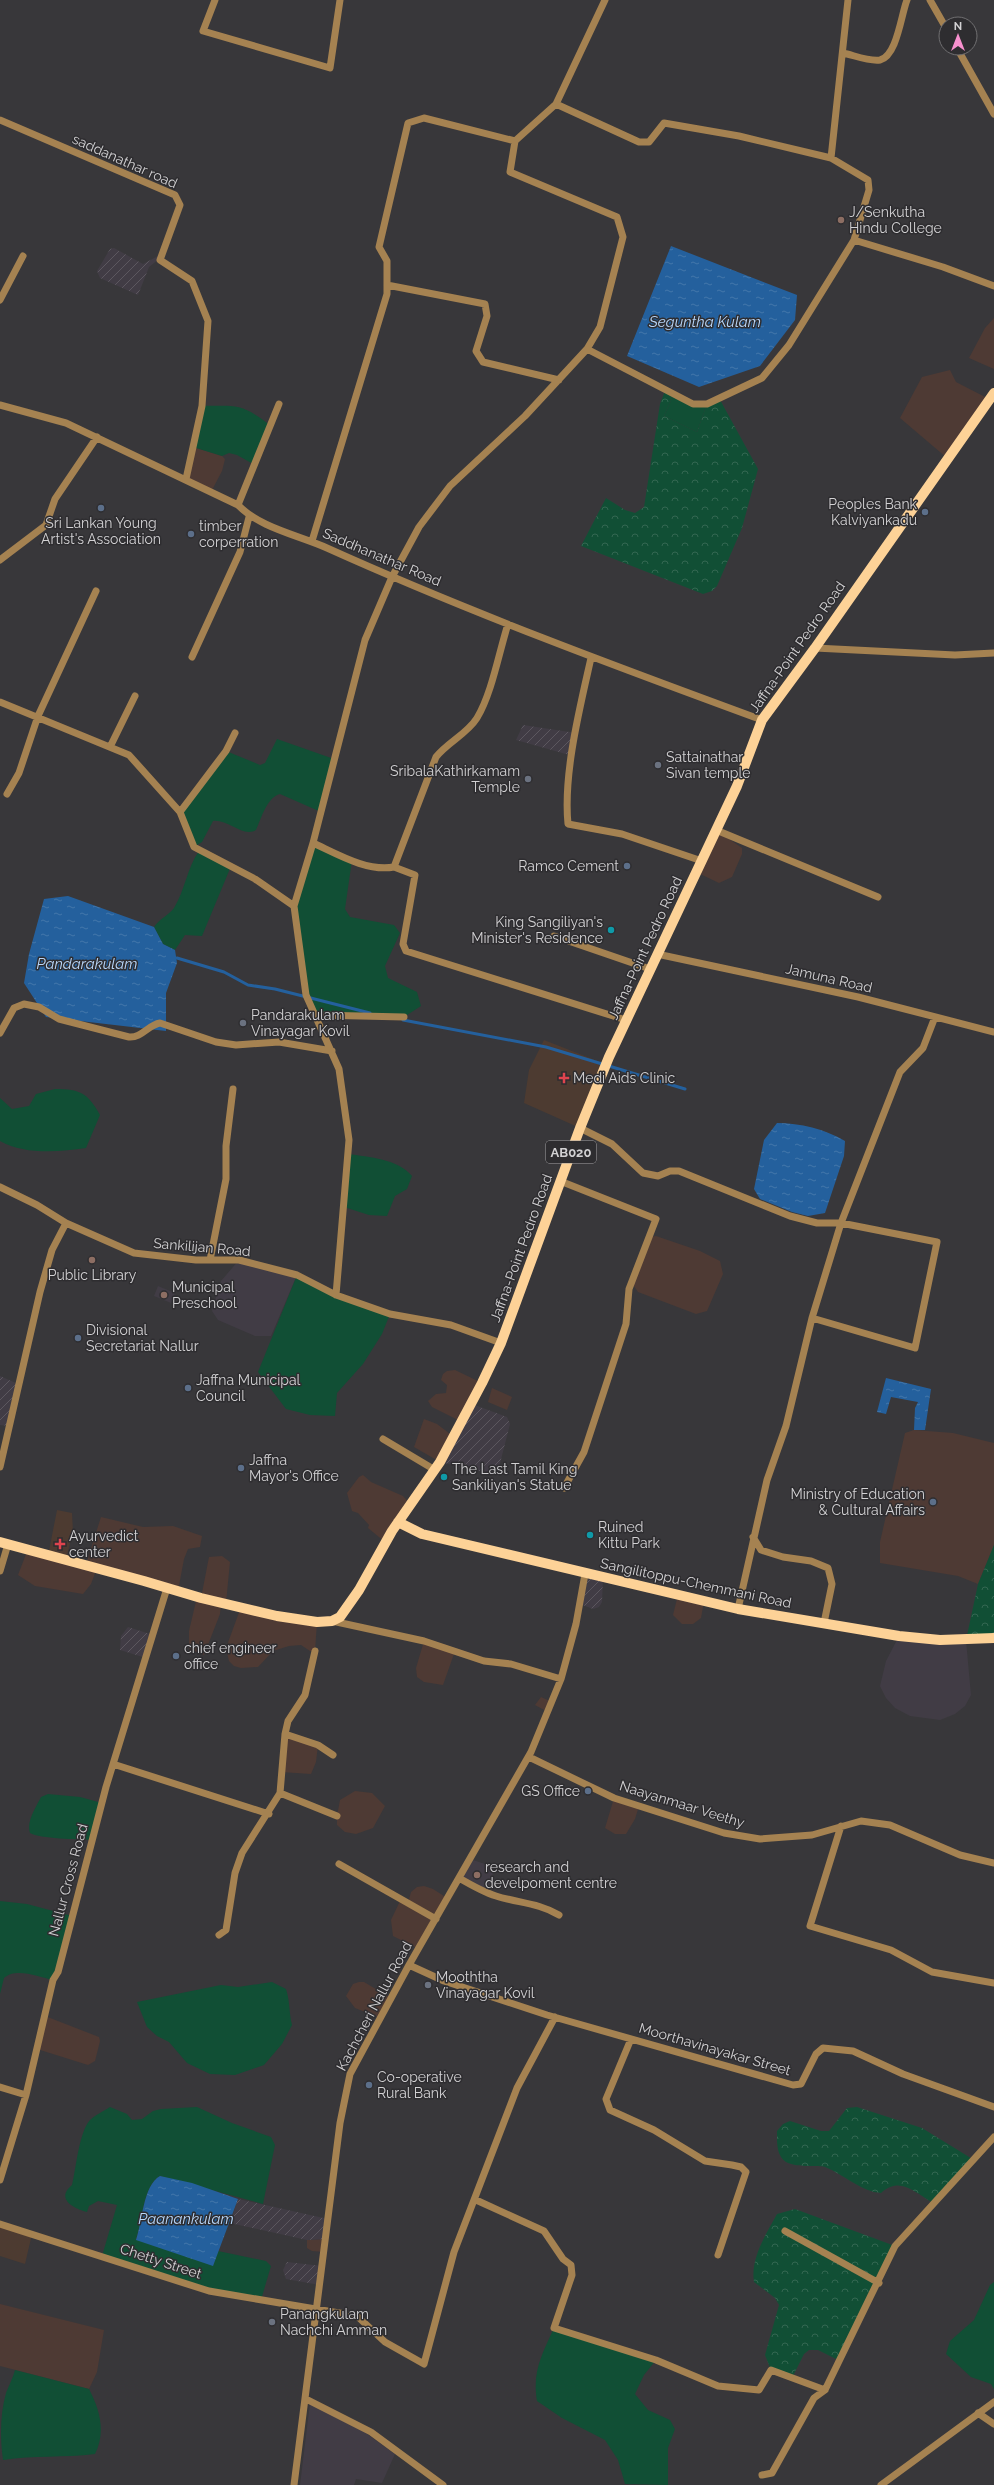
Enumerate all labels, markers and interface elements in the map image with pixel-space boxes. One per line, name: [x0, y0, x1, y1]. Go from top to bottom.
north arrow: [938, 16, 978, 56]
text: N: [954, 20, 962, 33]
street label: saddanathar road: [70, 131, 180, 191]
place label: J/Senkutha Hindu College: [849, 204, 942, 236]
marker: J/Senkutha Hindu College: [836, 215, 846, 225]
water label: Seguntha Kulam: [648, 313, 761, 331]
place label: Peoples Bank Kalviyankadu: [828, 496, 918, 528]
marker: Sri Lankan Young Artist's Association: [96, 503, 106, 513]
marker: Peoples Bank Kalviyankadu: [920, 507, 930, 517]
place label: Sri Lankan Young Artist's Association: [41, 515, 161, 547]
place label: timber corperration: [199, 518, 278, 550]
street label: Saddhanathar Road: [320, 525, 444, 589]
marker: timber corperration: [186, 529, 196, 539]
street label: Jaffna-Point Pedro Road: [746, 579, 848, 715]
place label: Sattainathar Sivan temple: [666, 749, 751, 781]
marker: Sattainathar Sivan temple: [653, 760, 663, 770]
place label: SribalaKathirkamam Temple: [390, 763, 520, 795]
marker: SribalaKathirkamam Temple: [523, 774, 533, 784]
place label: Ramco Cement: [518, 858, 619, 874]
marker: Ramco Cement: [622, 861, 632, 871]
street label: Jaffna-Point Pedro Road: [605, 874, 685, 1022]
place label: King Sangiliyan's Minister's Residence: [471, 914, 603, 946]
marker: King Sangiliyan's Minister's Residence: [606, 925, 616, 935]
water label: Pandarakulam: [37, 955, 137, 973]
street label: Jamuna Road: [784, 960, 874, 996]
place label: Pandarakulam Vinayagar Kovil: [251, 1007, 350, 1039]
marker: Pandarakulam Vinayagar Kovil: [238, 1018, 248, 1028]
place label: Medi Aids Clinic: [573, 1070, 676, 1086]
marker: Medi Aids Clinic: [558, 1072, 570, 1084]
road number: AB020: [546, 1141, 596, 1163]
street label: Jaffna-Point Pedro Road: [487, 1172, 555, 1324]
street label: Sankilijan Road: [153, 1235, 251, 1259]
marker: Public Library: [87, 1255, 97, 1265]
place label: Public Library: [48, 1267, 137, 1283]
place label: Municipal Preschool: [172, 1279, 237, 1311]
marker: Municipal Preschool: [159, 1290, 169, 1300]
place label: Divisional Secretariat Nallur: [86, 1322, 199, 1354]
marker: Divisional Secretariat Nallur: [73, 1333, 83, 1343]
place label: Jaffna Municipal Council: [196, 1372, 301, 1404]
marker: Jaffna Municipal Council: [183, 1383, 193, 1393]
place label: Jaffna Mayor's Office: [249, 1452, 339, 1484]
place label: The Last Tamil King Sankiliyan's Statue: [452, 1461, 577, 1493]
marker: Jaffna Mayor's Office: [236, 1463, 246, 1473]
marker: The Last Tamil King Sankiliyan's Statue: [439, 1472, 449, 1482]
place label: Ministry of Education & Cultural Affairs: [790, 1486, 925, 1518]
marker: Ministry of Education & Cultural Affairs: [928, 1497, 938, 1507]
place label: Ruined Kittu Park: [598, 1519, 660, 1551]
place label: Ayurvedict center: [69, 1528, 139, 1560]
marker: Ruined Kittu Park: [585, 1530, 595, 1540]
marker: Ayurvedict center: [54, 1538, 66, 1550]
street label: Sangilitoppu-Chemmani Road: [599, 1555, 793, 1611]
place label: chief engineer office: [184, 1640, 277, 1672]
marker: chief engineer office: [171, 1651, 181, 1661]
street label: Naayanmaar Veethy: [618, 1777, 747, 1831]
place label: GS Office: [521, 1783, 580, 1799]
marker: GS Office: [583, 1786, 593, 1796]
street label: Nallur Cross Road: [45, 1822, 91, 1938]
place label: research and develpoment centre: [485, 1859, 617, 1891]
marker: research and develpoment centre: [472, 1870, 482, 1880]
street label: Kachcheri Nallur Road: [333, 1939, 415, 2073]
place label: Mooththa Vinayagar Kovil: [436, 1969, 535, 2001]
marker: Mooththa Vinayagar Kovil: [423, 1980, 433, 1990]
street label: Moorthavinayakar Street: [637, 2020, 793, 2078]
place label: Co-operative Rural Bank: [377, 2069, 462, 2101]
marker: Co-operative Rural Bank: [364, 2080, 374, 2090]
water label: Paanankulam: [138, 2210, 234, 2228]
street label: Chetty Street: [118, 2240, 204, 2282]
place label: Panangkulam Nachchi Amman: [280, 2306, 387, 2338]
marker: Panangkulam Nachchi Amman: [267, 2317, 277, 2327]

